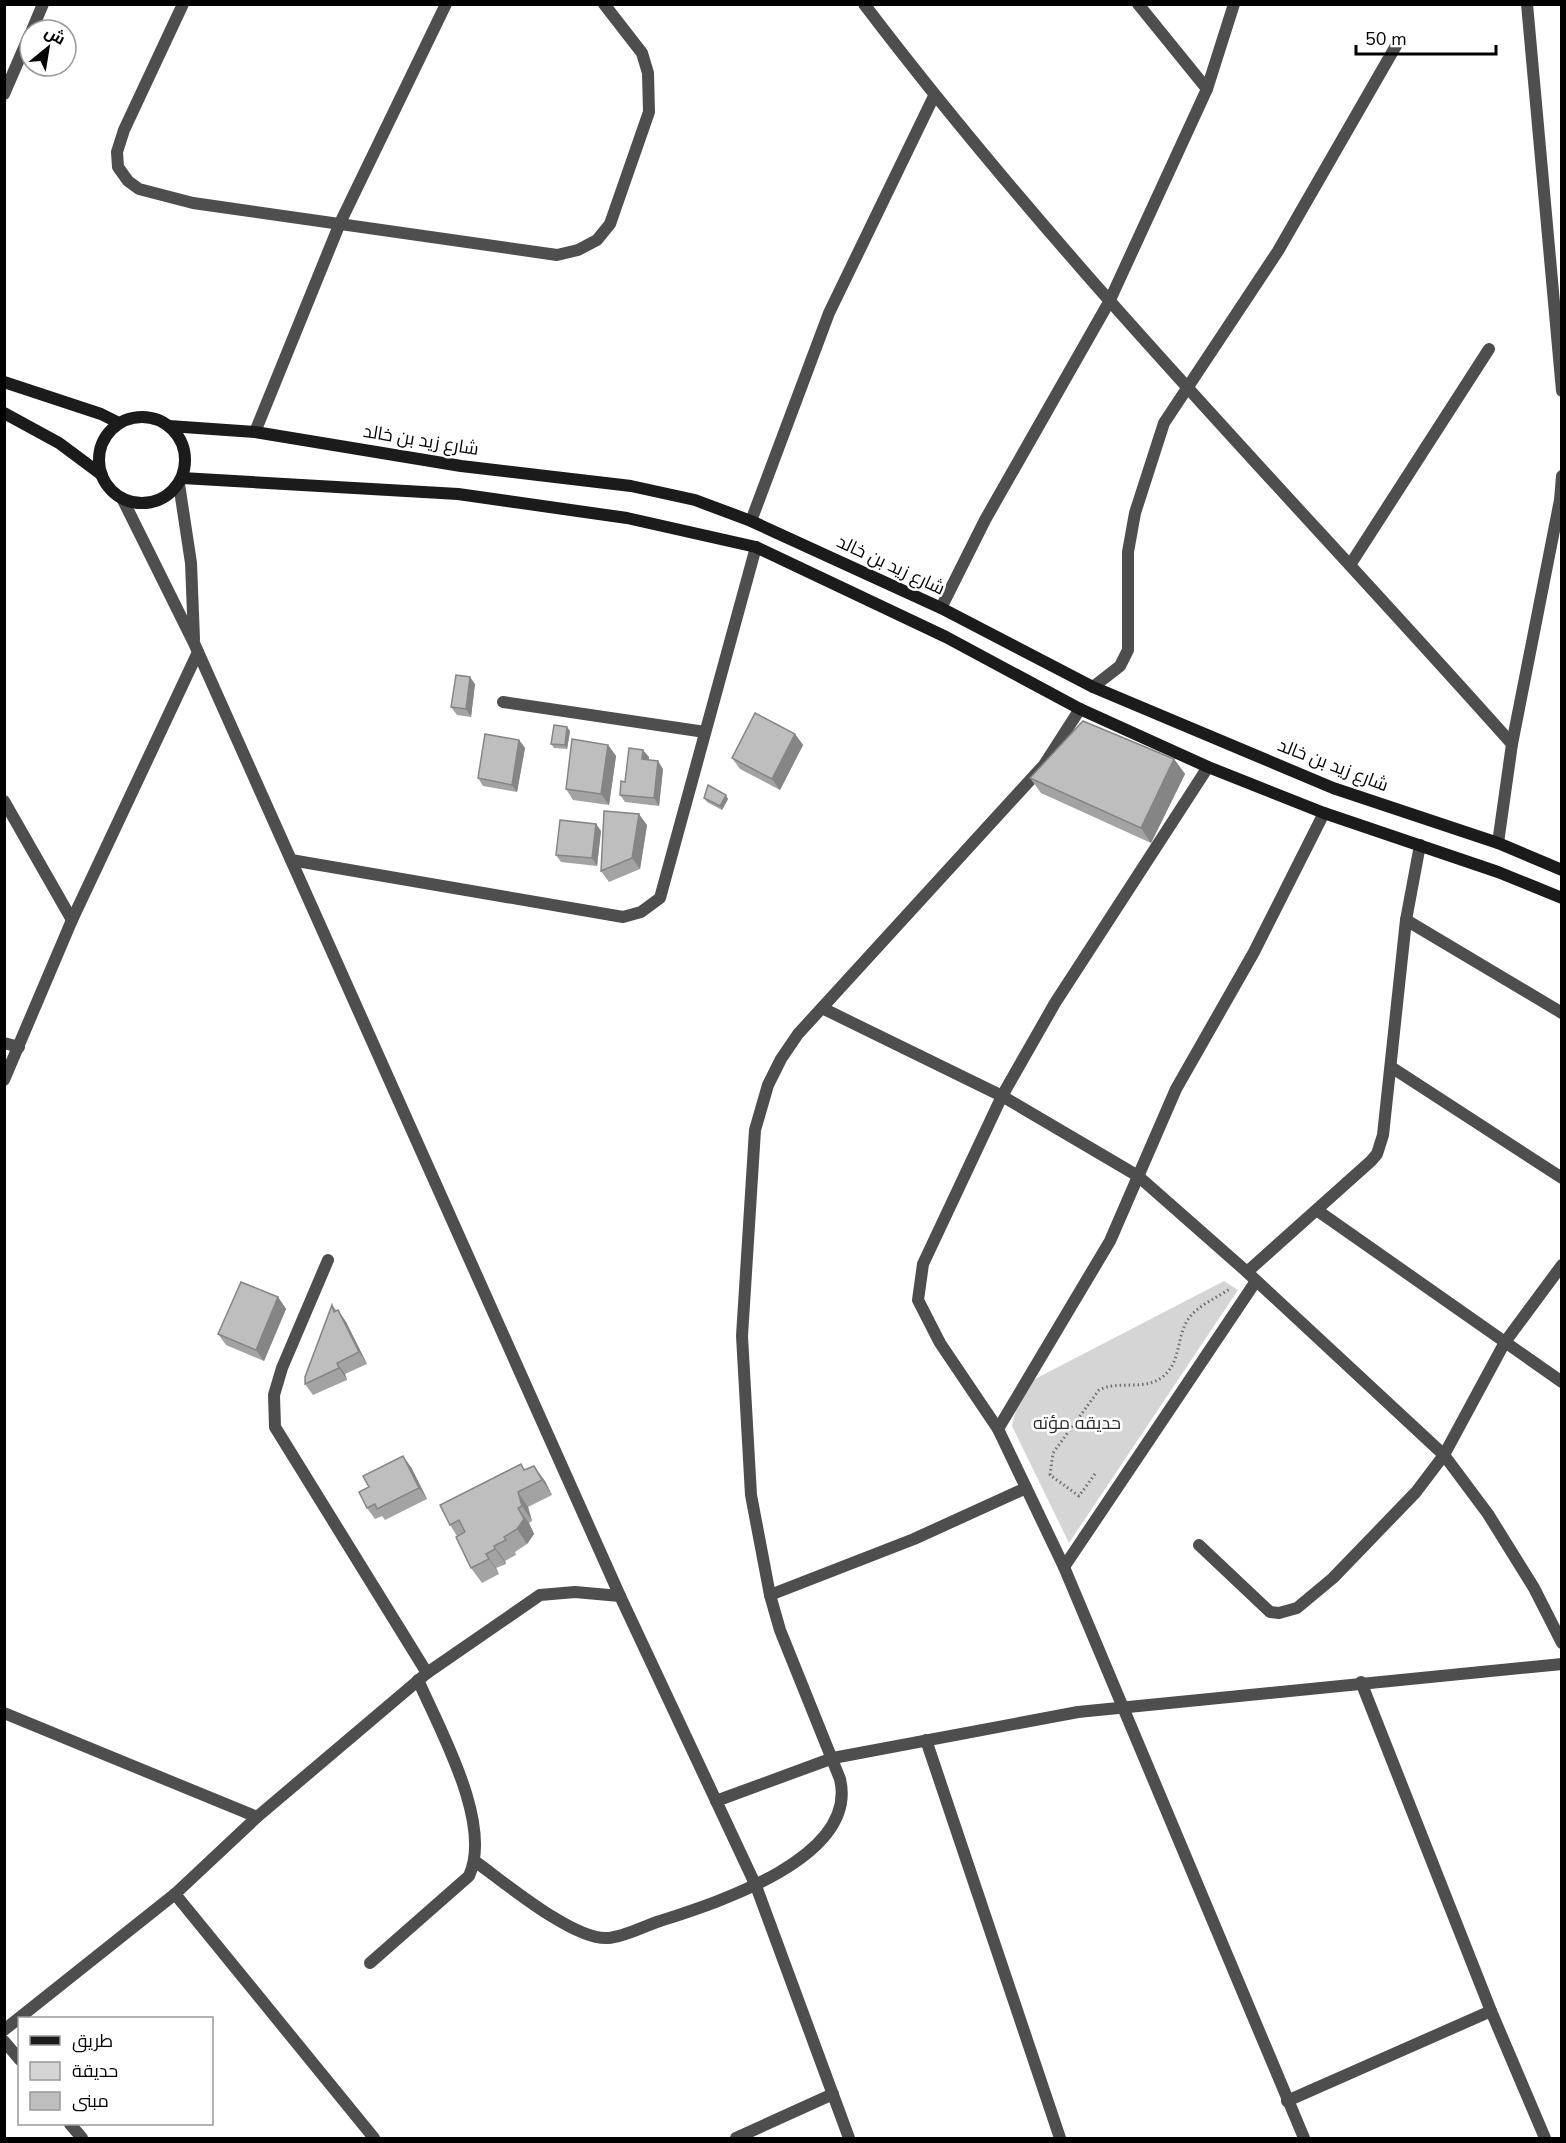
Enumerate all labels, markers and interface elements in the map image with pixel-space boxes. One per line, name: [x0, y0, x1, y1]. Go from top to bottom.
north arrow: [18, 18, 78, 78]
scale bar: [1356, 18, 1496, 56]
text: ش: [41, 21, 69, 51]
text: 50 m: [1365, 27, 1407, 51]
street label: شارع زيد بن خالد: [362, 419, 480, 461]
street label: شارع زيد بن خالد: [833, 529, 949, 601]
street label: شارع زيد بن خالد: [1274, 733, 1392, 797]
park label: حديقه مؤته: [1033, 1411, 1121, 1435]
legend: [18, 2017, 213, 2125]
text: طريق: [72, 2029, 113, 2053]
text: حديقة: [72, 2059, 118, 2083]
text: مبنى: [72, 2089, 109, 2113]

